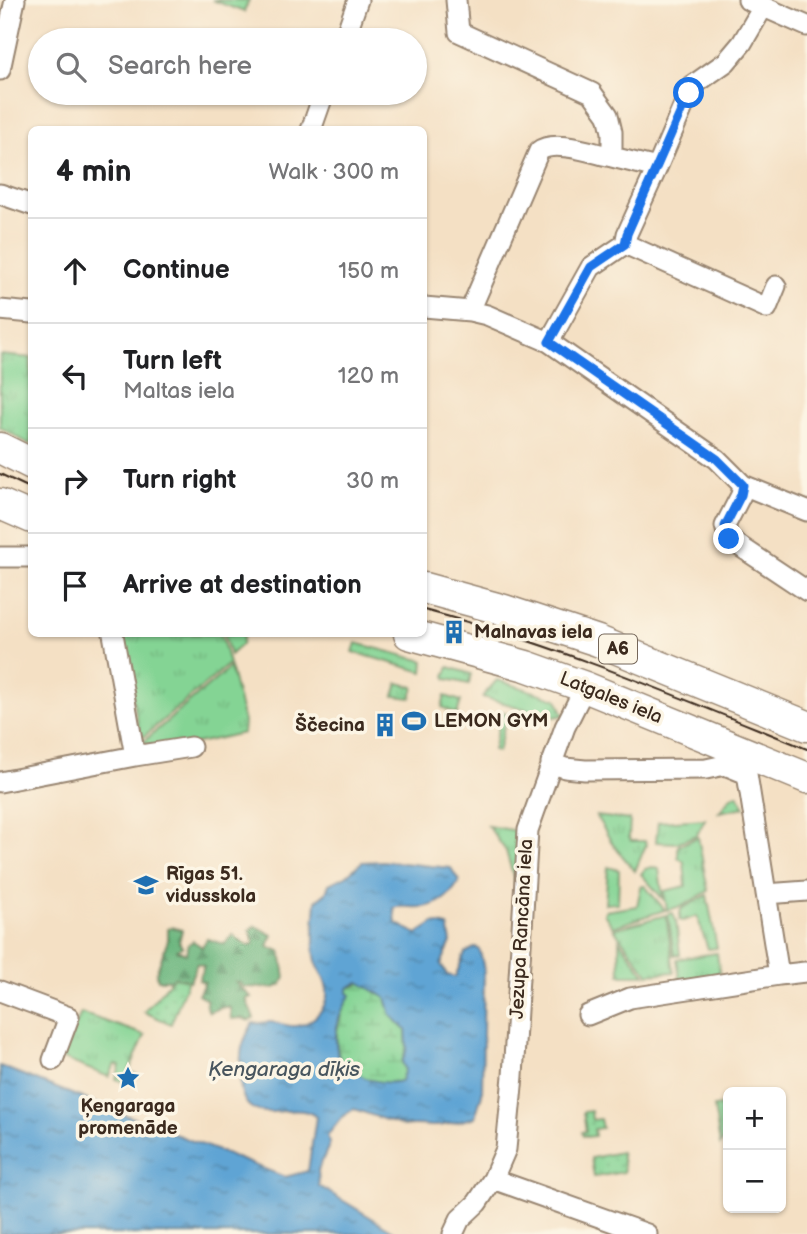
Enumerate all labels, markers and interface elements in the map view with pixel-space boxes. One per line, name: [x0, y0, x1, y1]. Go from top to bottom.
search box: [28, 28, 427, 105]
icon: search: [52, 48, 90, 86]
text: Search here: [108, 51, 252, 82]
route start: [673, 77, 704, 108]
text: 4 min: [56, 154, 131, 190]
text: Walk · 300 m: [268, 158, 399, 186]
icon: ahead: [56, 252, 94, 290]
text: Continue: [123, 255, 230, 286]
text: 150 m: [338, 257, 399, 285]
text: Turn left: [123, 346, 222, 377]
icon: left: [56, 357, 94, 395]
text: 120 m: [338, 362, 399, 390]
text: Maltas iela: [123, 377, 235, 405]
icon: right: [56, 462, 94, 500]
text: Turn right: [123, 465, 236, 496]
text: 30 m: [346, 467, 399, 495]
route end: [713, 523, 744, 554]
icon: arrive: [56, 567, 94, 605]
text: Arrive at destination: [123, 570, 362, 601]
building icon: Malnavas iela: [440, 618, 468, 646]
place label: Malnavas iela: [474, 621, 593, 644]
road number: A6: [599, 634, 637, 664]
street label: Latgales iela: [556, 667, 666, 729]
sports icon: LEMON GYM: [400, 707, 428, 735]
place label: LEMON GYM: [434, 710, 549, 733]
building icon: Ščecina: [371, 711, 399, 739]
place label: Ščecina: [295, 713, 365, 737]
street label: Jezupa Rancāna iela: [506, 838, 538, 1020]
place label: Rīgas 51. vidusskola: [165, 863, 256, 908]
school or university icon: Rīgas 51. vidusskola: [132, 871, 160, 899]
water label: Ķengaraga dīķis: [208, 1057, 361, 1082]
place icon: Ķengaraga promenāde: [114, 1064, 142, 1092]
map controls: [723, 1087, 786, 1213]
button: +: [723, 1087, 786, 1150]
place label: Ķengaraga promenāde: [78, 1095, 178, 1140]
button: −: [723, 1150, 786, 1213]

